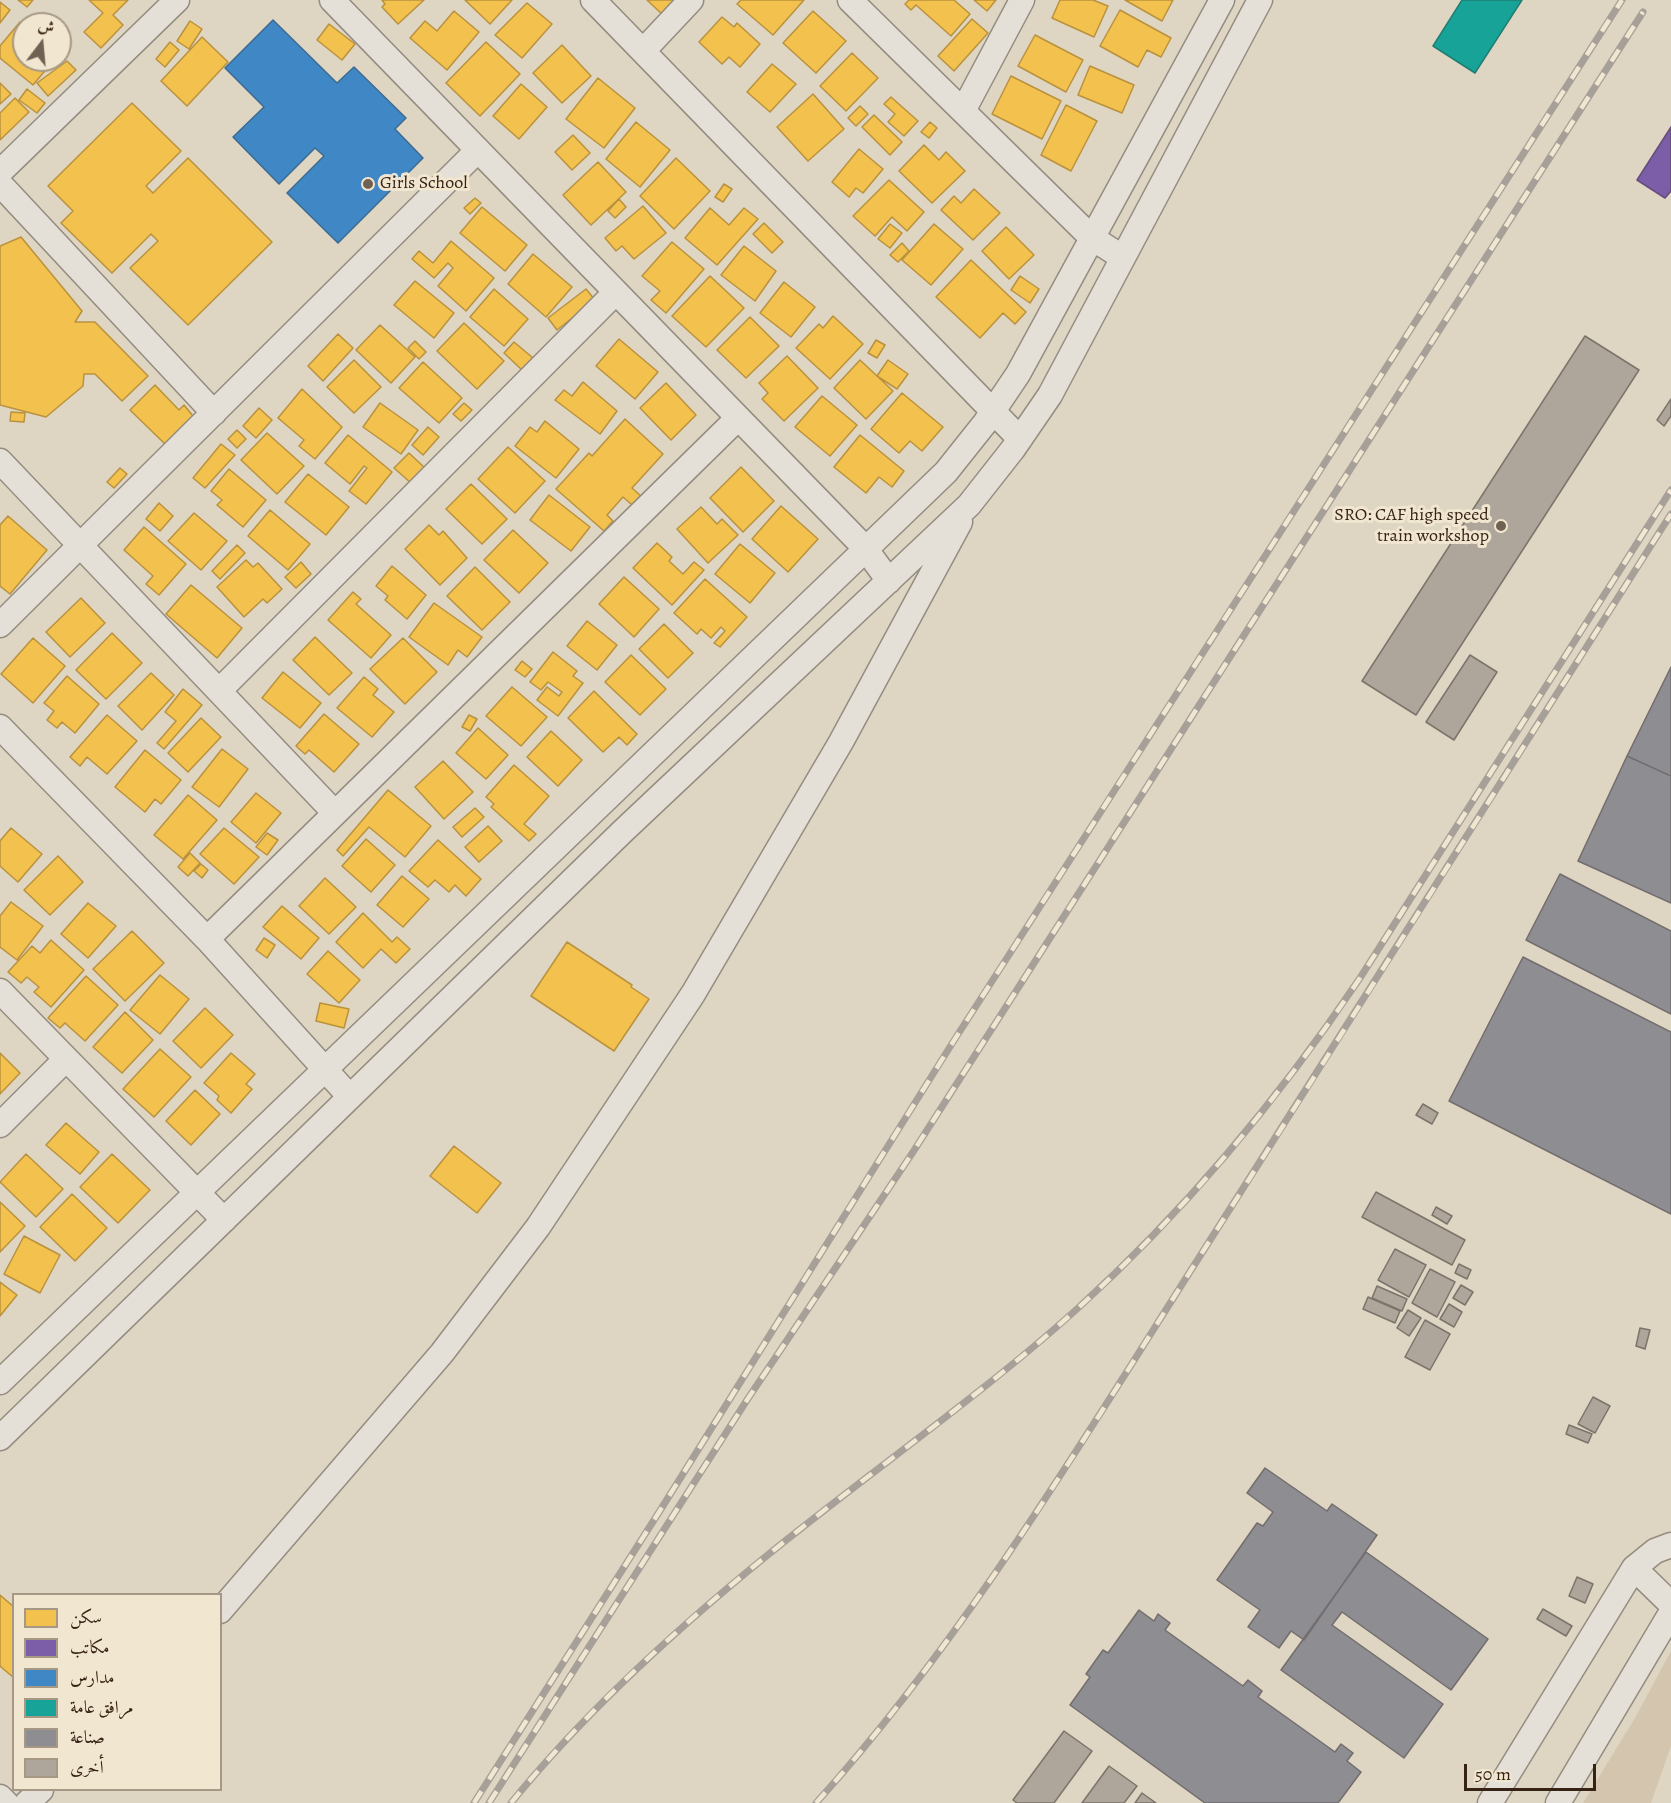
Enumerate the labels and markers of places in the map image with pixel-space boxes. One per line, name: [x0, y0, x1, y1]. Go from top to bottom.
place label: Girls School: [380, 173, 468, 195]
marker: Girls School: [361, 177, 375, 191]
place label: SRO: CAF high speed train workshop: [1334, 505, 1489, 548]
marker: SRO: CAF high speed train workshop: [1494, 519, 1508, 533]

